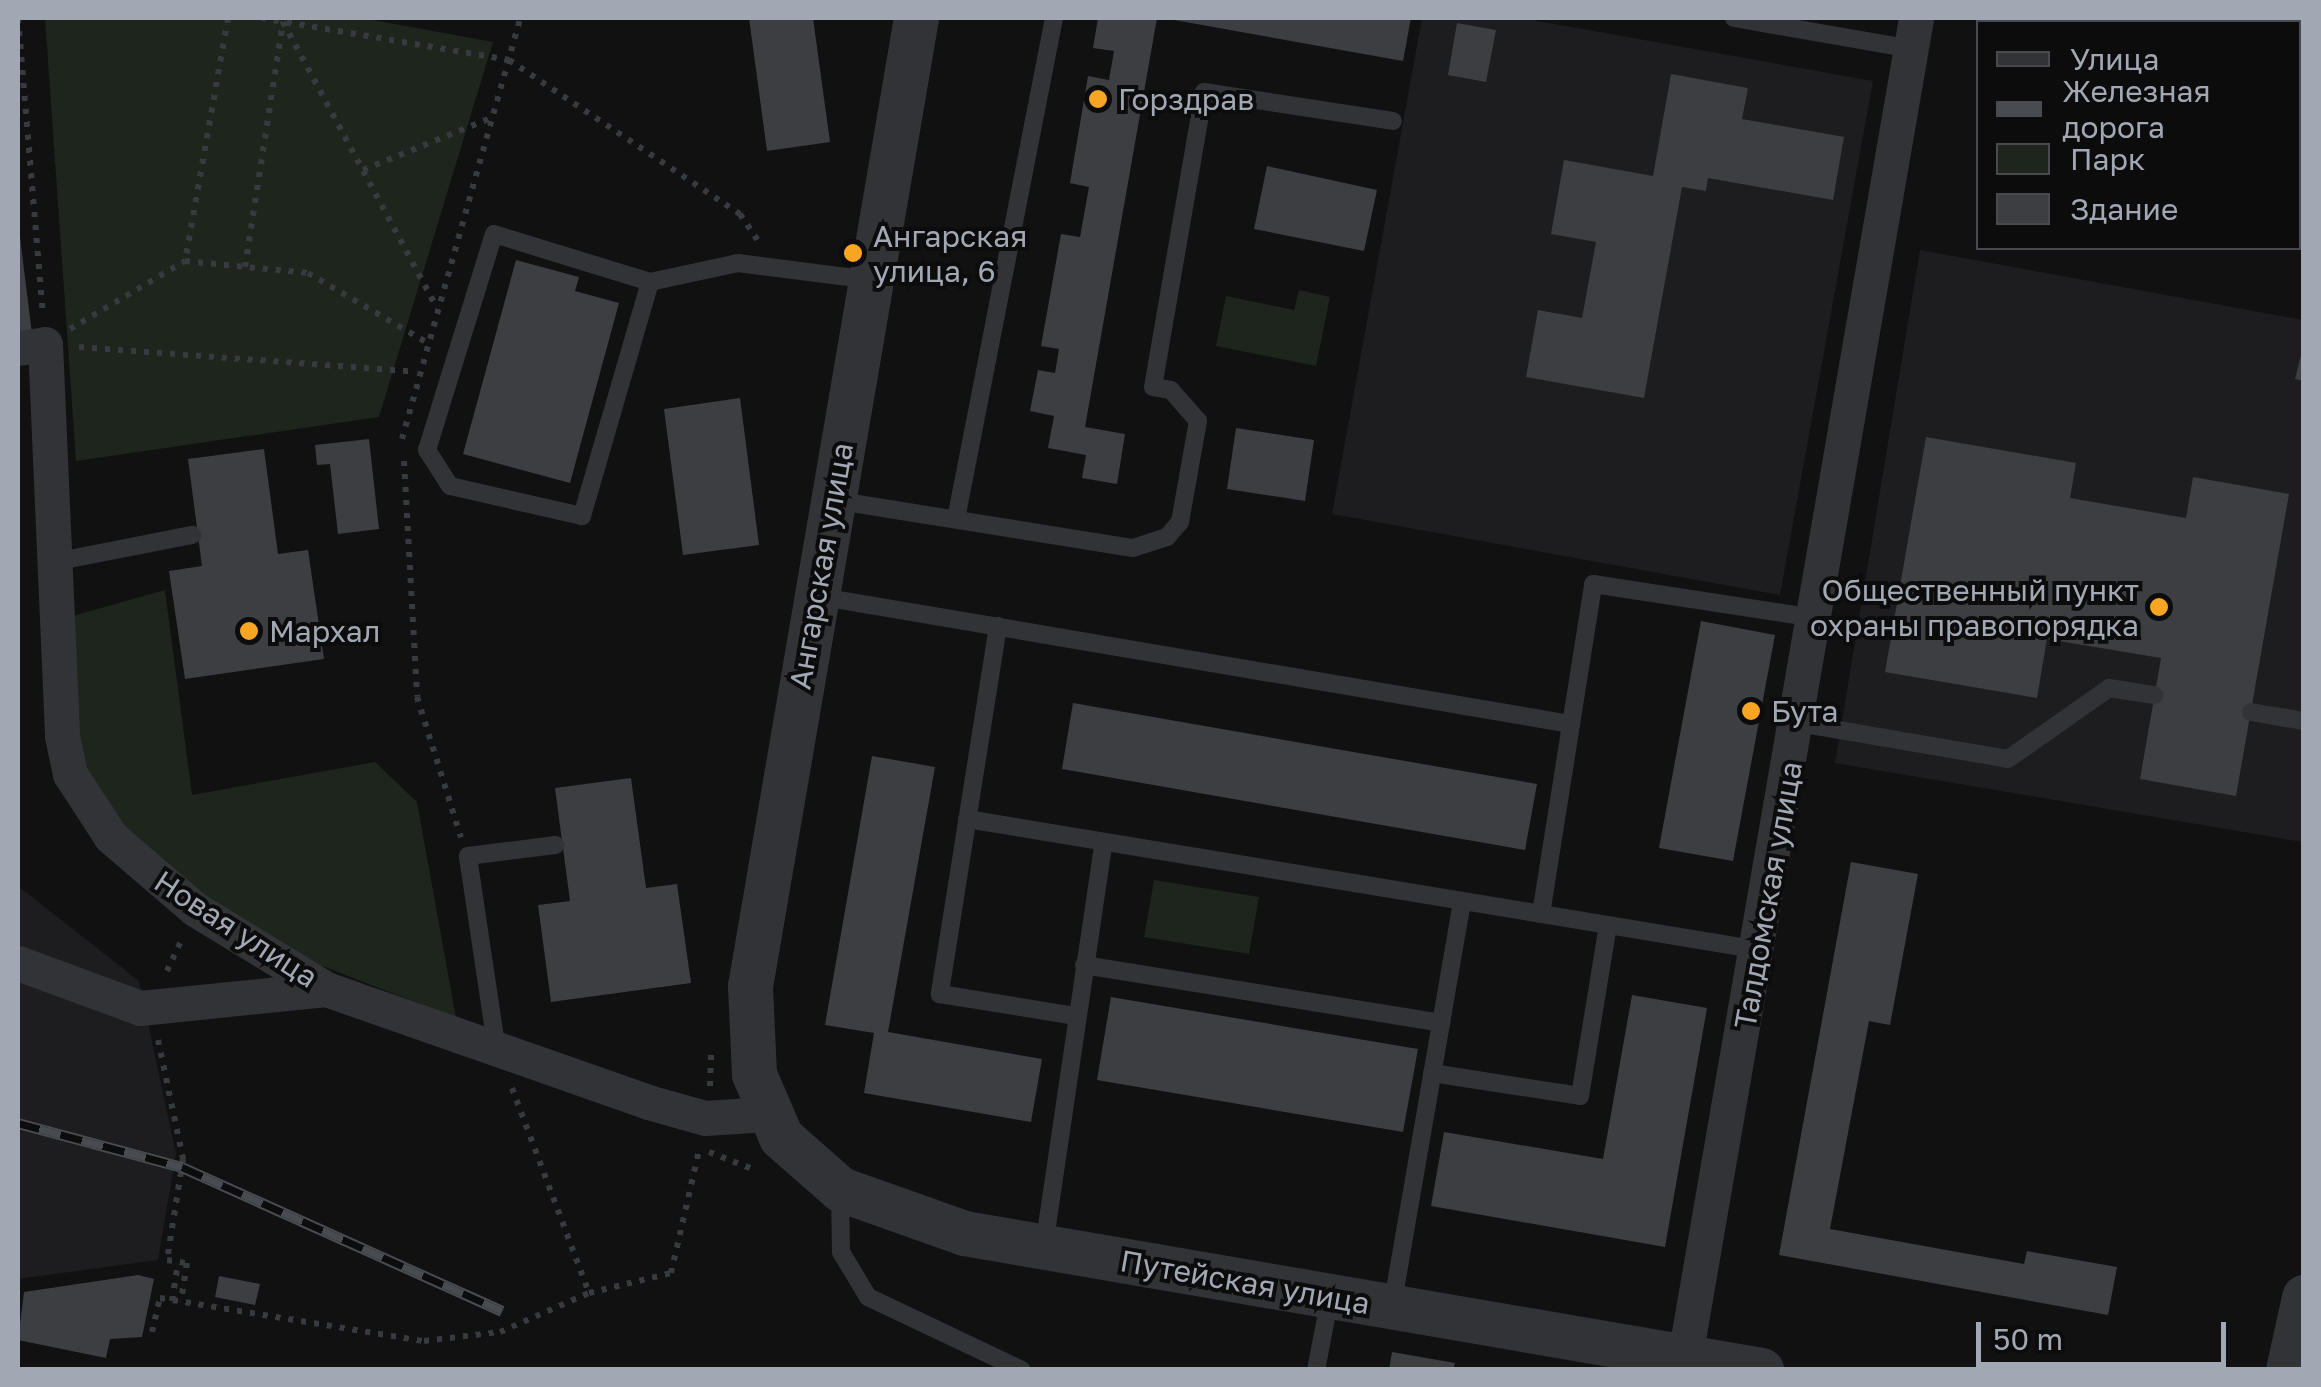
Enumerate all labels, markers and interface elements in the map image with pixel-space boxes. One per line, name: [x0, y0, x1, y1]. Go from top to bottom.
legend: [1976, 20, 2301, 250]
text: Улица: [2070, 41, 2159, 77]
text: Железная дорога: [2062, 73, 2211, 145]
place label: Горздрав: [1118, 81, 1254, 117]
marker: Горздрав: [1087, 88, 1109, 110]
text: Парк: [2070, 141, 2145, 177]
text: Здание: [2070, 191, 2178, 227]
place label: Ангарская улица, 6: [873, 218, 1027, 288]
marker: Ангарская улица, 6: [842, 242, 864, 264]
street label: Ангарская улица: [782, 440, 860, 692]
place label: Общественный пункт охраны правопорядка: [1810, 572, 2139, 642]
marker: Общественный пункт охраны правопорядка: [2148, 596, 2170, 618]
place label: Мархал: [269, 613, 380, 649]
marker: Мархал: [238, 620, 260, 642]
place label: Бута: [1771, 693, 1838, 729]
marker: Бута: [1740, 700, 1762, 722]
street label: Талдомская улица: [1727, 758, 1809, 1032]
street label: Новая улица: [148, 863, 324, 995]
street label: Путейская улица: [1117, 1242, 1373, 1322]
scale bar: [1981, 1302, 2231, 1364]
text: 50 m: [1993, 1321, 2063, 1357]

